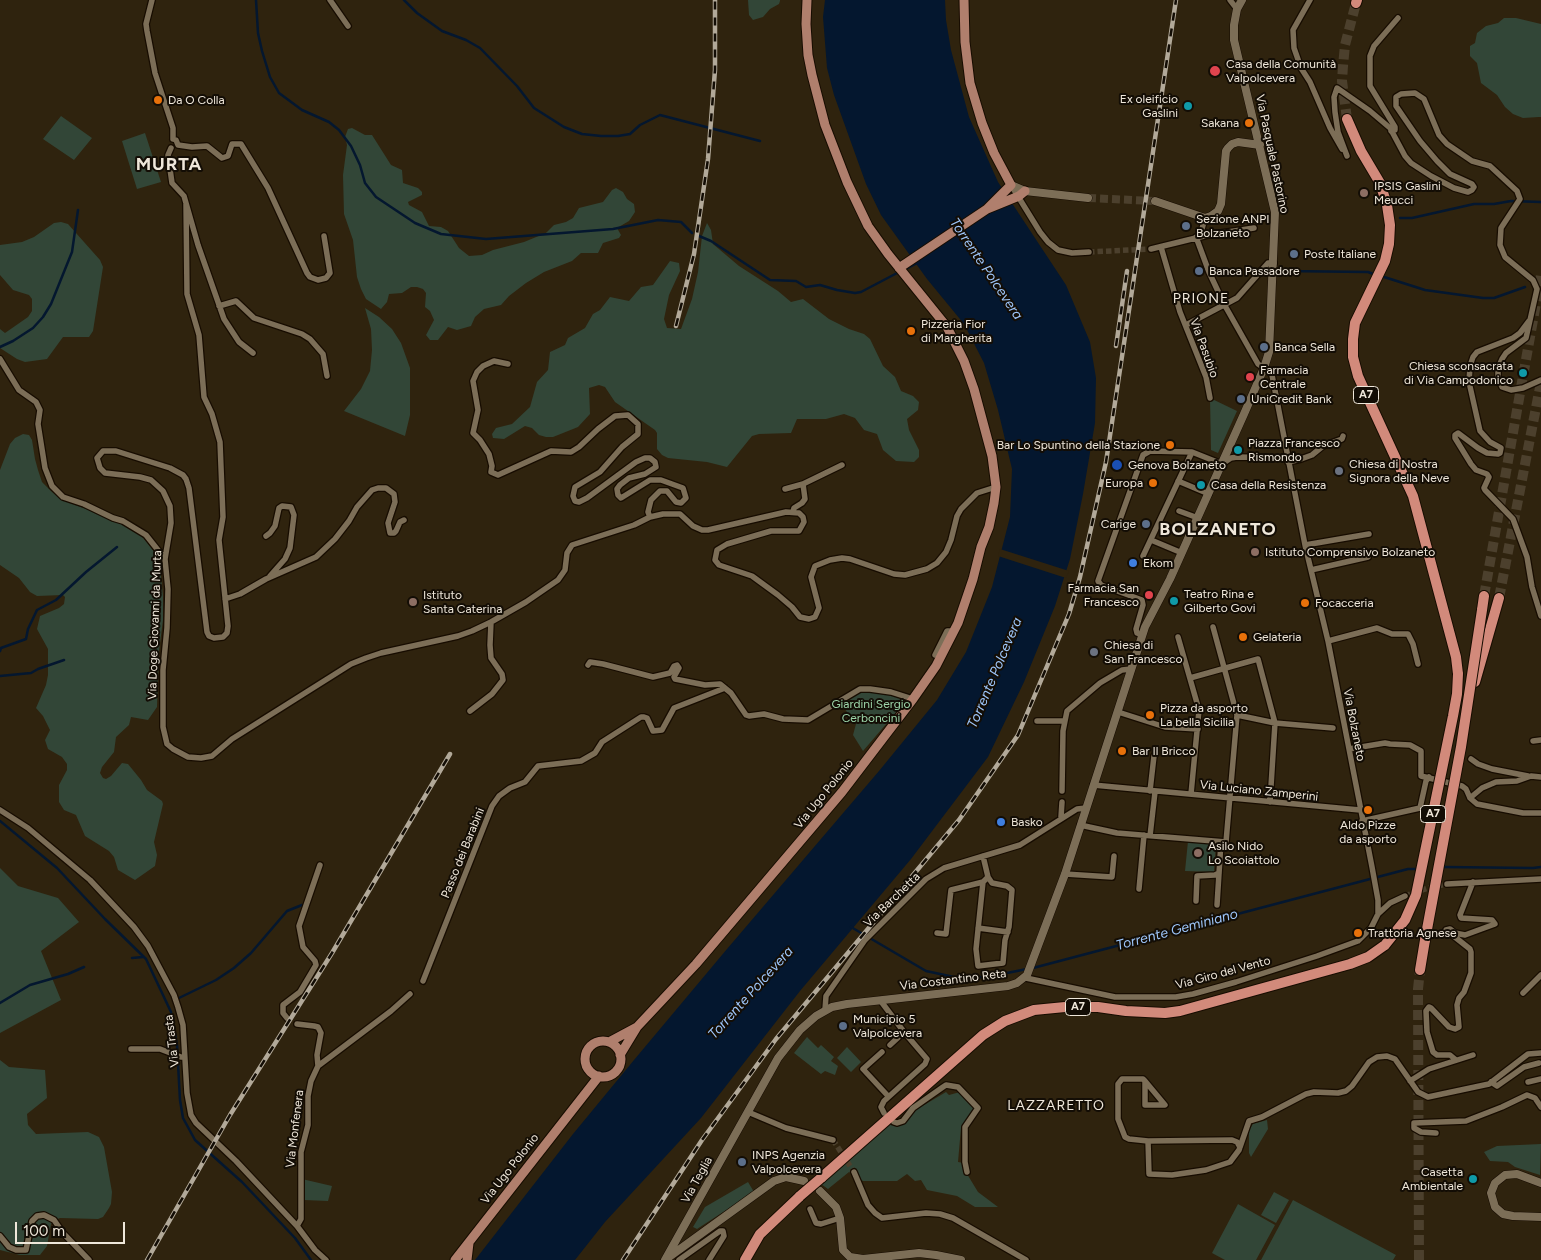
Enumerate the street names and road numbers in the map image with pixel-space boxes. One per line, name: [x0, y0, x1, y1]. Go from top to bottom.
street label: Via Pasquale Pastorino: [1252, 93, 1292, 215]
street label: Via Pasubio: [1187, 316, 1221, 380]
road number: A7: [1354, 386, 1378, 404]
street label: Via Doge Giovanni da Murta: [145, 550, 165, 700]
street label: Via Bolzaneto: [1340, 687, 1368, 763]
street label: Via Ugo Polonio: [792, 756, 856, 832]
street label: Via Luciano Zamperini: [1199, 778, 1319, 804]
street label: Passo dei Barabini: [438, 806, 488, 900]
road number: A7: [1420, 806, 1446, 822]
street label: Via Barchetta: [861, 870, 923, 930]
street label: Via Giro del Vento: [1174, 953, 1272, 993]
street label: Via Costantino Reta: [899, 966, 1007, 994]
road number: A7: [1066, 999, 1090, 1016]
street label: Via Trasta: [162, 1014, 182, 1068]
street label: Via Monfenera: [283, 1089, 307, 1169]
street label: Via Ugo Polonio: [478, 1131, 542, 1207]
street label: Via Teglia: [678, 1154, 716, 1206]

